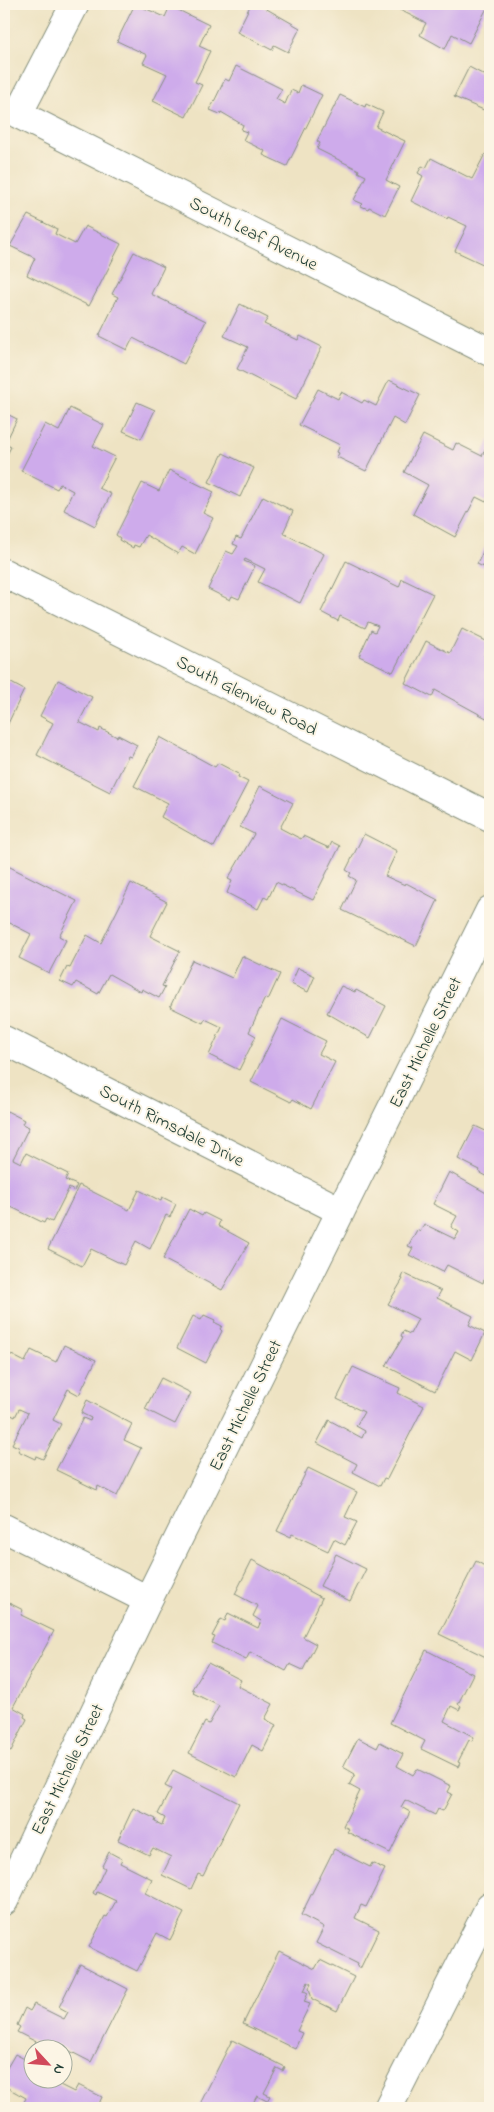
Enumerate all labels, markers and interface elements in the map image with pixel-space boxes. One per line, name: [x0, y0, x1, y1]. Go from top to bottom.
street label: South Leaf Avenue: [184, 191, 323, 279]
street label: South Glenview Road: [171, 650, 321, 744]
street label: East Michelle Street: [384, 973, 470, 1113]
street label: South Rimsdale Drive: [94, 1079, 249, 1175]
street label: East Michelle Street: [204, 1336, 290, 1476]
street label: East Michelle Street: [26, 1700, 112, 1840]
north arrow: [22, 2040, 72, 2090]
text: N: [47, 2060, 70, 2078]

